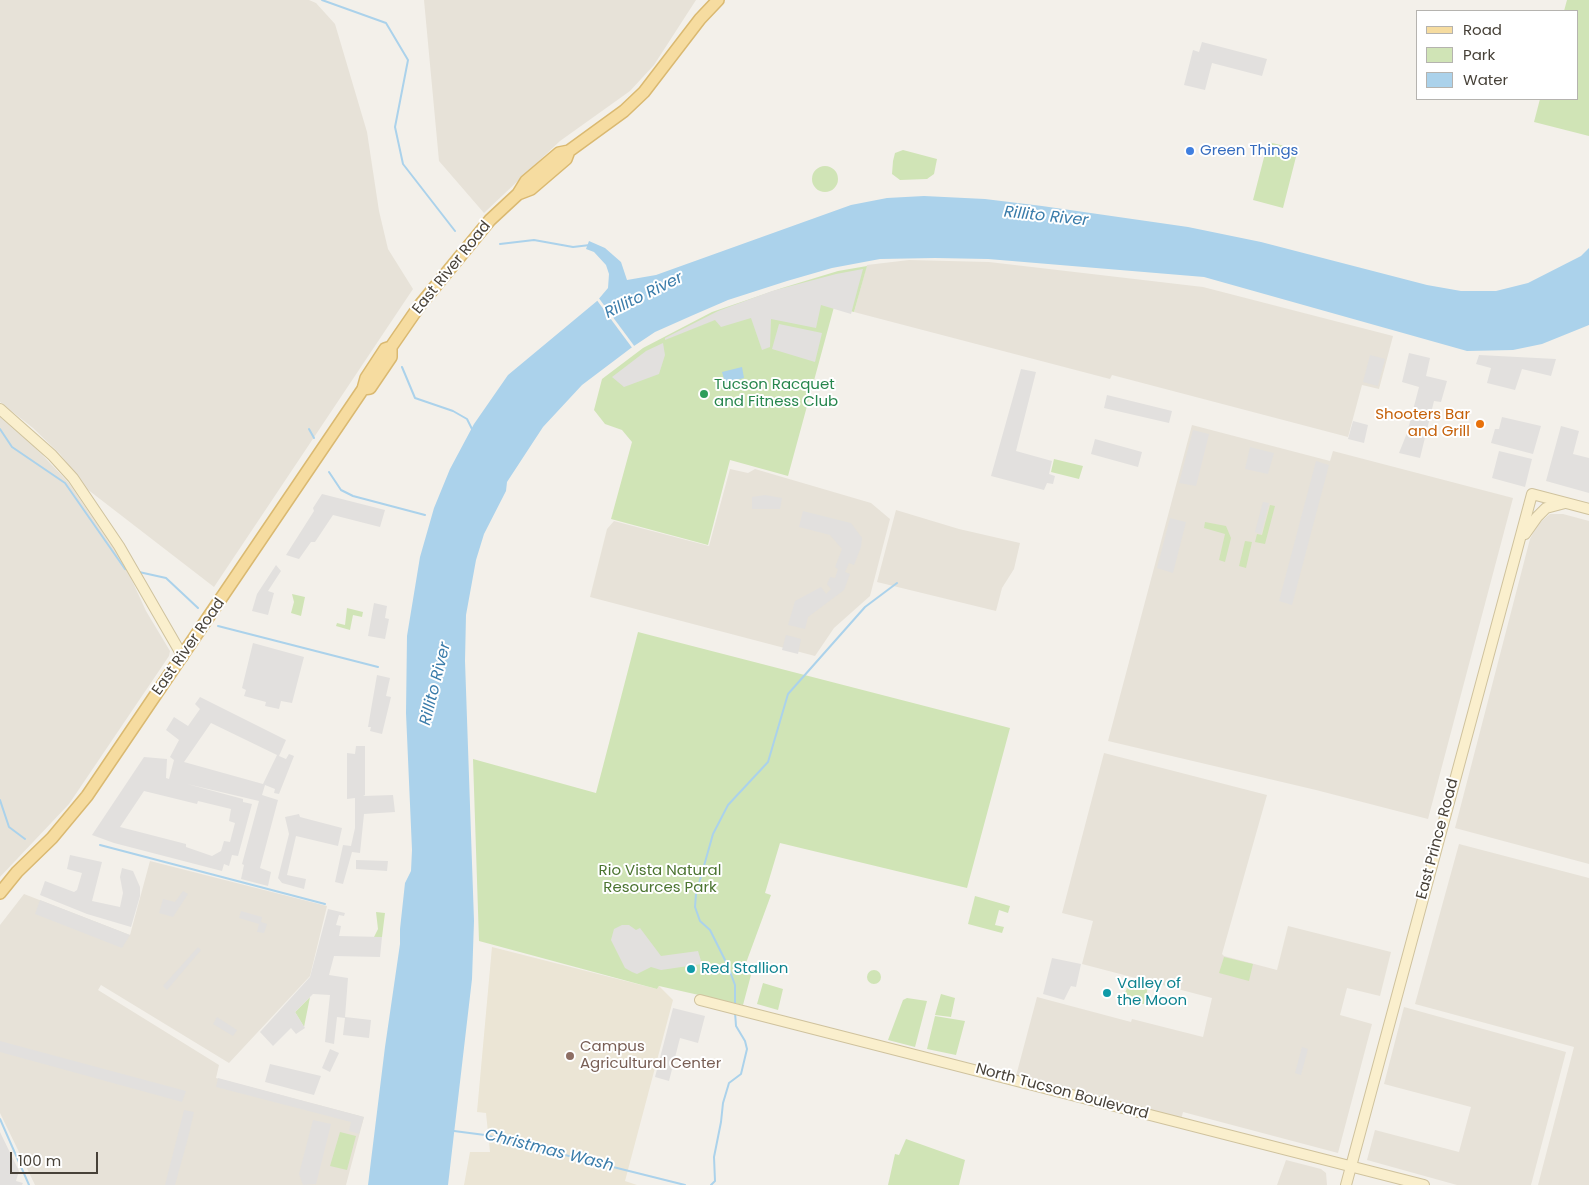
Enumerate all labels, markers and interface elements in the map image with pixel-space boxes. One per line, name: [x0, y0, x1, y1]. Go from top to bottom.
legend: [1416, 10, 1579, 100]
text: Road: [1463, 19, 1502, 40]
text: Park: [1463, 44, 1495, 65]
text: Water: [1463, 69, 1508, 90]
place label: Green Things: [1200, 142, 1298, 160]
marker: Green Things: [1184, 145, 1196, 157]
water label: Rillito River: [1003, 203, 1089, 231]
street label: East River Road: [409, 218, 495, 318]
water label: Rillito River: [602, 269, 686, 323]
place label: Tucson Racquet and Fitness Club: [714, 376, 838, 411]
marker: Tucson Racquet and Fitness Club: [698, 388, 710, 400]
place label: Shooters Bar and Grill: [1375, 406, 1470, 441]
marker: Shooters Bar and Grill: [1474, 418, 1486, 430]
street label: East River Road: [149, 595, 229, 699]
water label: Rillito River: [416, 641, 456, 727]
street label: East Prince Road: [1413, 777, 1463, 901]
park label: Rio Vista Natural Resources Park: [599, 862, 721, 897]
place label: Red Stallion: [701, 960, 788, 978]
marker: Red Stallion: [685, 963, 697, 975]
place label: Valley of the Moon: [1117, 975, 1187, 1010]
marker: Valley of the Moon: [1101, 987, 1113, 999]
place label: Campus Agricultural Center: [580, 1038, 721, 1073]
marker: Campus Agricultural Center: [564, 1050, 576, 1062]
street label: North Tucson Boulevard: [974, 1060, 1150, 1124]
water label: Christmas Wash: [483, 1126, 615, 1176]
scale bar: [12, 1142, 100, 1174]
text: 100 m: [18, 1150, 61, 1171]

